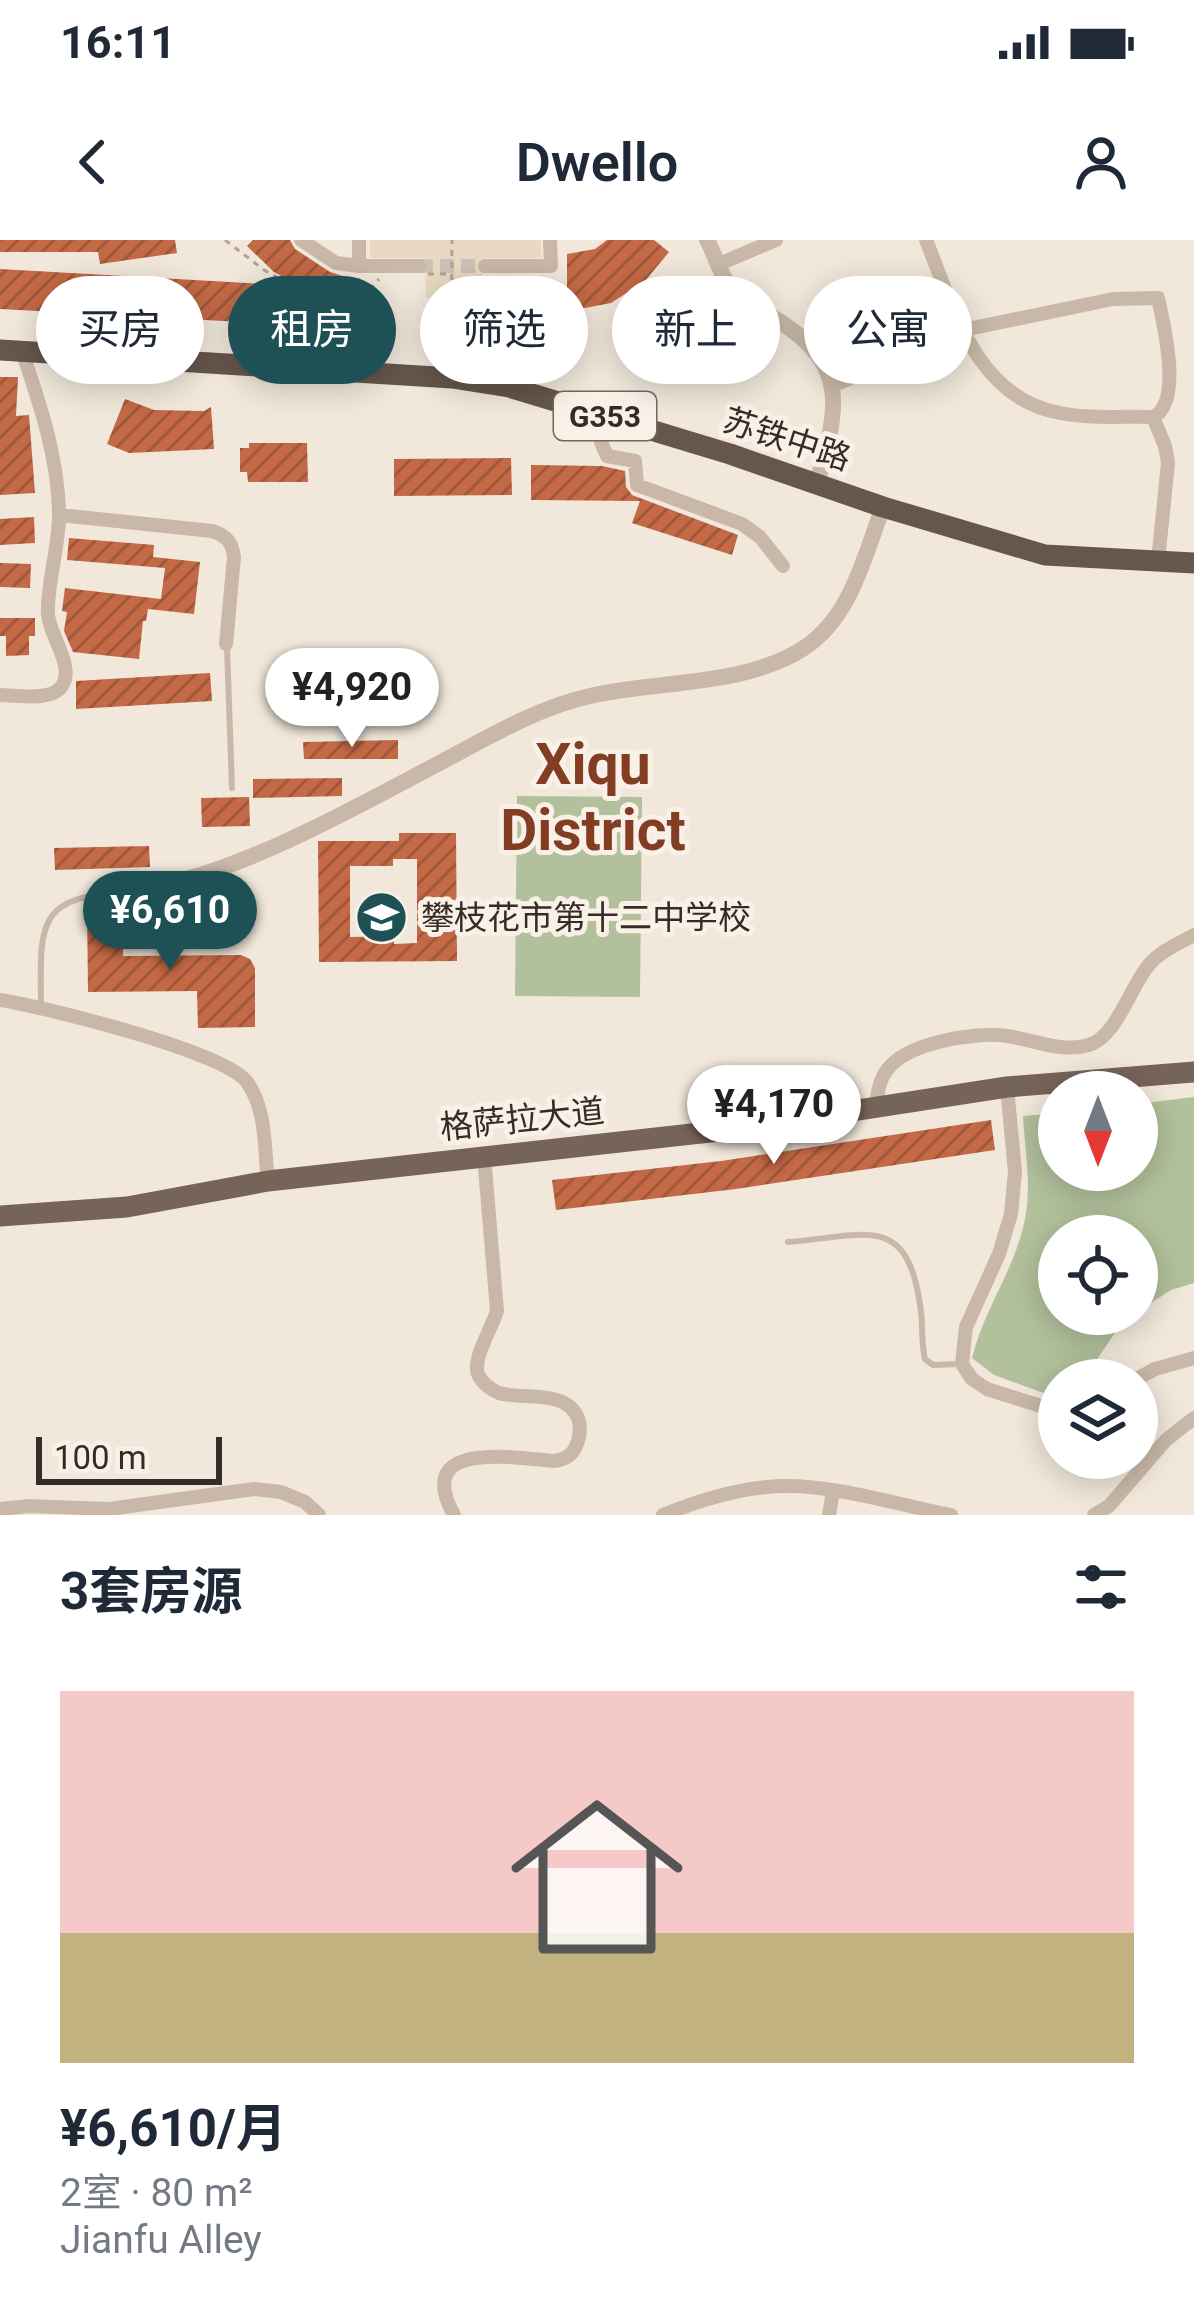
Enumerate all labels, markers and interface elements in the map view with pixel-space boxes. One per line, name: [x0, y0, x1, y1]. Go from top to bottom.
text: 16:11: [60, 16, 176, 69]
icon: back: [60, 129, 126, 195]
icon: person: [1068, 129, 1134, 195]
text: Dwello: [516, 131, 678, 194]
chip: 买房: [36, 276, 204, 384]
chip: 租房: [228, 276, 396, 384]
chip: 筛选: [420, 276, 588, 384]
chip: 新上: [612, 276, 780, 384]
chip: 公寓: [804, 276, 972, 384]
road number: G353: [554, 392, 656, 440]
street label: 苏铁中路: [718, 400, 856, 478]
pin: ¥4,920: [254, 648, 450, 750]
text: ¥4,920: [292, 664, 412, 710]
district label: Xiqu District: [500, 731, 686, 864]
pin: ¥6,610: [72, 871, 268, 973]
text: ¥6,610: [110, 887, 230, 933]
school or university icon: 攀枝花市第十二中学校: [354, 889, 410, 945]
place label: 攀枝花市第十二中学校: [421, 898, 751, 937]
pin: ¥4,170: [676, 1065, 872, 1167]
north arrow: [1038, 1071, 1158, 1191]
map controls: [1038, 1071, 1158, 1479]
text: ¥4,170: [714, 1081, 834, 1127]
street label: 格萨拉大道: [438, 1091, 606, 1147]
button: locate: [1038, 1215, 1158, 1335]
button: layers: [1038, 1359, 1158, 1479]
scale bar: [36, 1431, 222, 1484]
text: 100 m: [54, 1438, 147, 1477]
icon: filters: [1068, 1554, 1134, 1620]
text: 3套房源: [60, 1562, 242, 1621]
icon: home: [489, 1769, 705, 1985]
text: ¥6,610/月: [60, 2099, 287, 2158]
text: 2室 · 80 m²: [60, 2170, 252, 2216]
text: Jianfu Alley: [60, 2217, 262, 2263]

